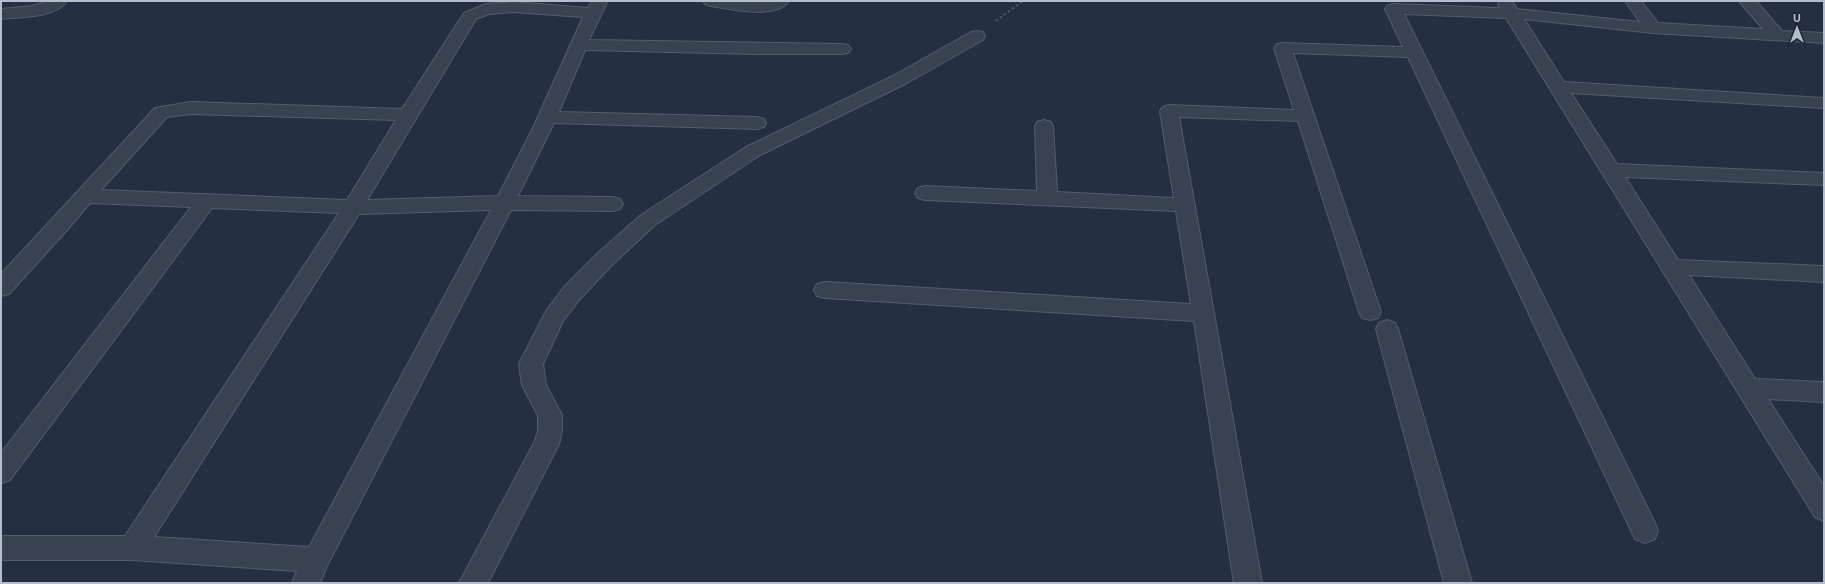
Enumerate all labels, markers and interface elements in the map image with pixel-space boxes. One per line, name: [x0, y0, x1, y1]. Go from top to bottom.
north arrow: [1777, 8, 1817, 48]
text: U: [1793, 10, 1801, 25]

